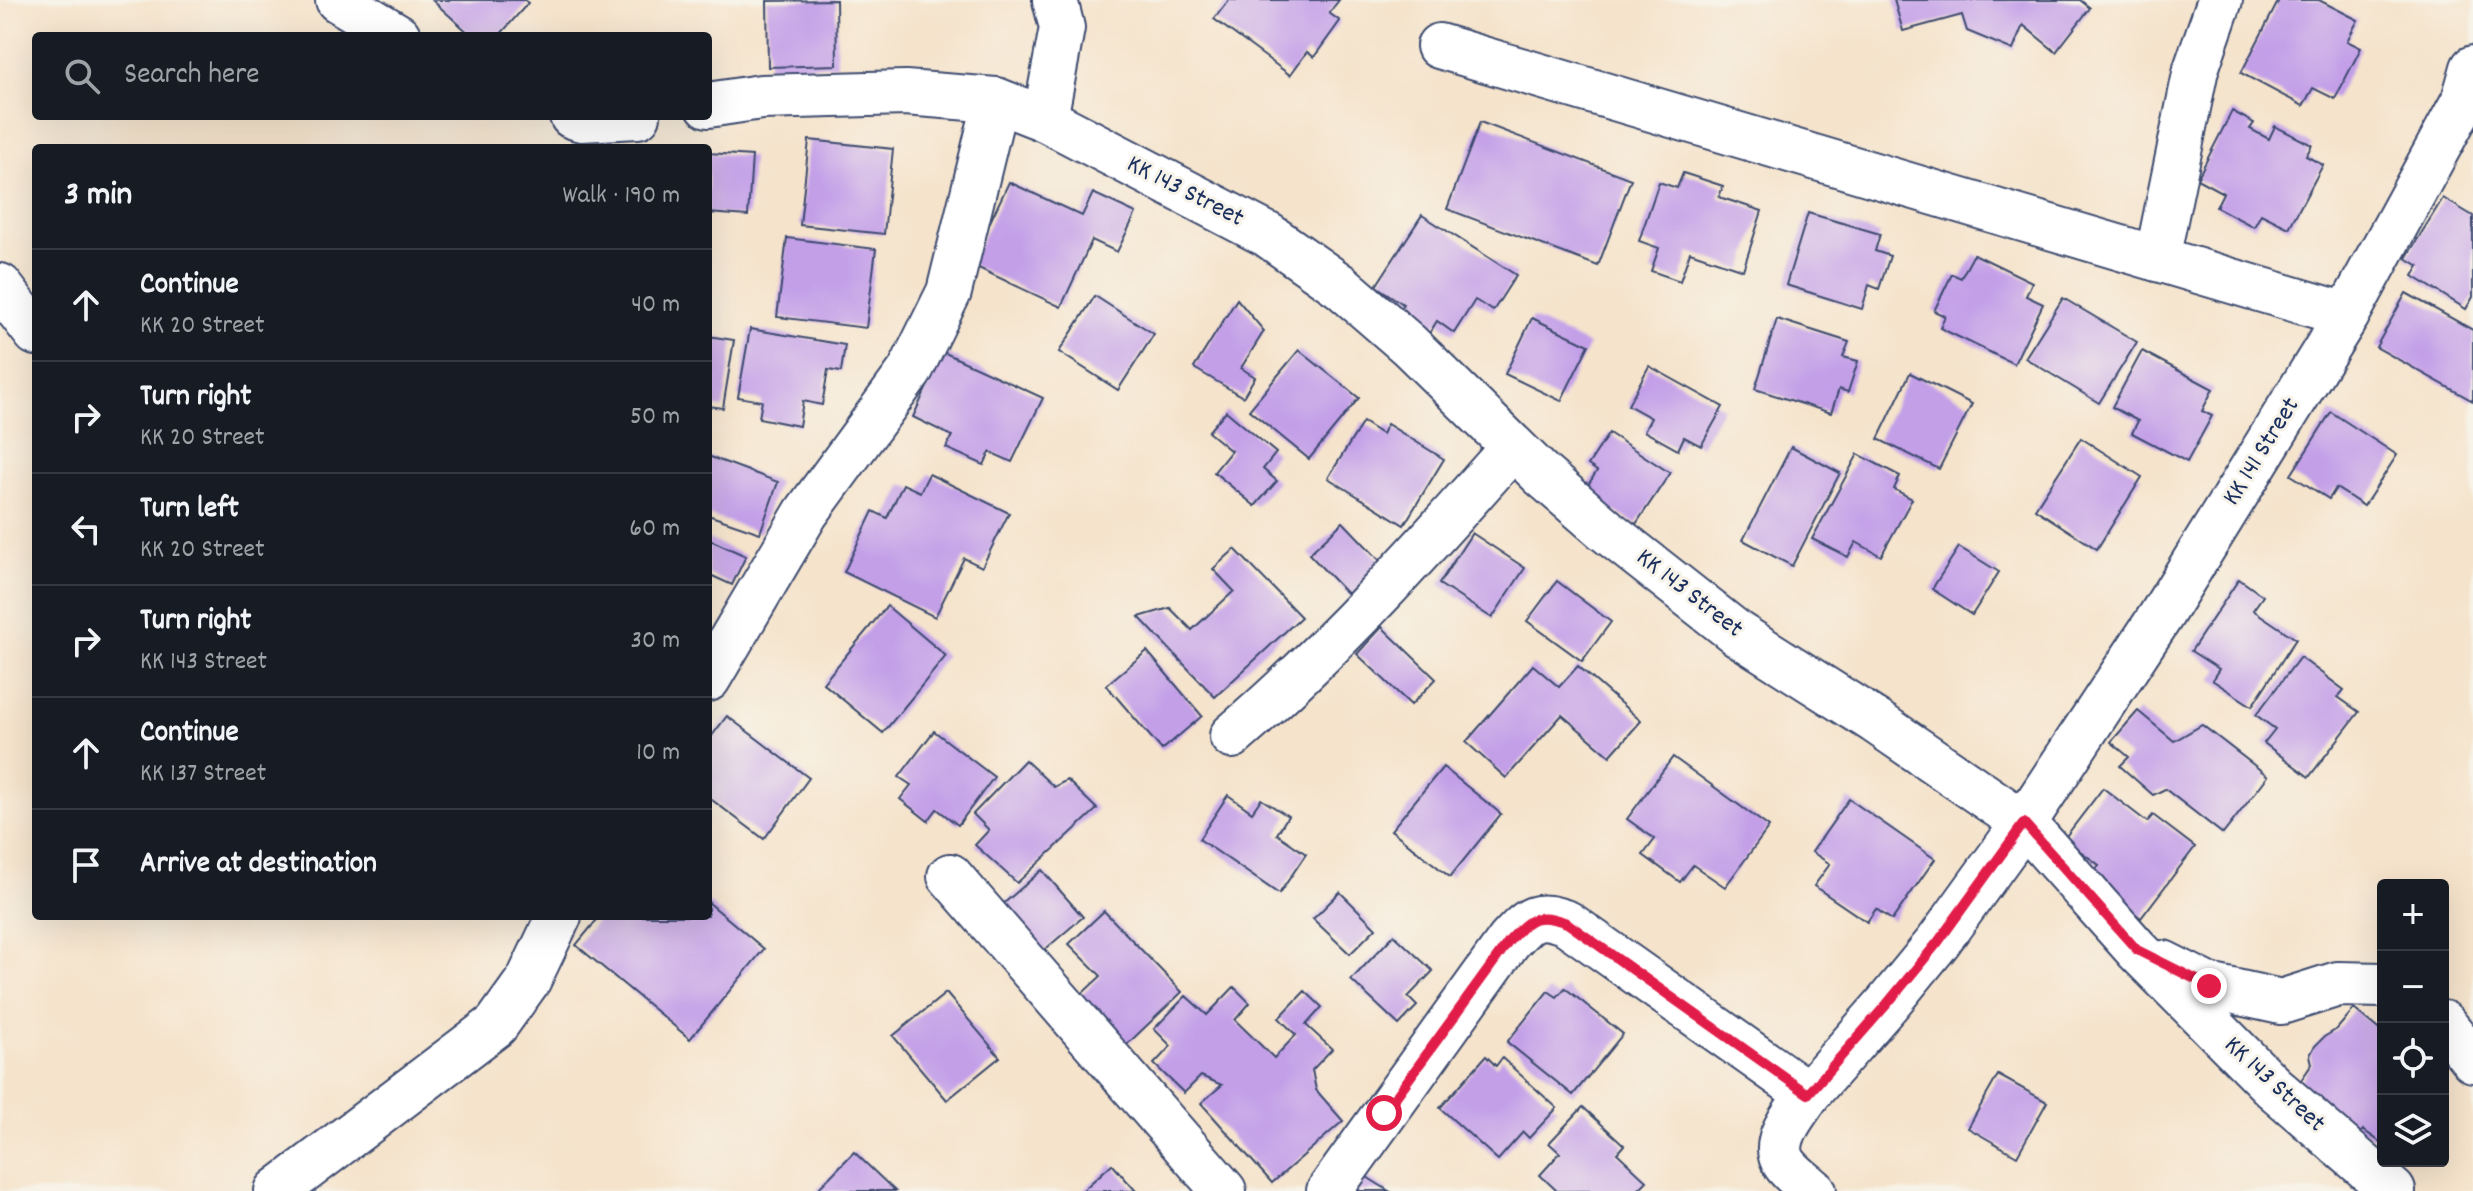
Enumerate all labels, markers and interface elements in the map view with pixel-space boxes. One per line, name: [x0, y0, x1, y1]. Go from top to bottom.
search box: [32, 32, 712, 120]
icon: search: [60, 54, 104, 98]
text: Search here: [124, 55, 260, 98]
street label: KK 143 Street: [1120, 147, 1250, 238]
text: 3 min: [64, 172, 132, 221]
text: Walk · 190 m: [563, 178, 680, 215]
text: Continue: [140, 265, 239, 308]
icon: ahead: [64, 283, 108, 327]
text: 40 m: [631, 287, 680, 324]
text: KK 20 Street: [140, 308, 265, 345]
text: Turn right: [140, 377, 251, 420]
street label: KK 141 Street: [2214, 390, 2310, 513]
icon: right: [64, 395, 108, 439]
text: 50 m: [630, 399, 680, 436]
text: KK 20 Street: [140, 420, 265, 457]
text: Turn left: [140, 489, 239, 532]
icon: left: [64, 507, 108, 551]
text: 60 m: [629, 511, 680, 548]
text: KK 20 Street: [140, 532, 265, 569]
street label: KK 143 Street: [1628, 540, 1751, 648]
text: Turn right: [140, 601, 251, 644]
icon: right: [64, 619, 108, 663]
text: 30 m: [630, 623, 680, 660]
text: KK 143 Street: [140, 644, 267, 681]
text: Continue: [140, 713, 239, 756]
icon: ahead: [64, 731, 108, 775]
text: 10 m: [636, 735, 680, 772]
text: KK 137 Street: [140, 756, 266, 793]
icon: arrive: [64, 843, 108, 887]
text: Arrive at destination: [140, 844, 377, 887]
map controls: [2377, 879, 2449, 1167]
button: +: [2377, 879, 2449, 951]
button: −: [2377, 951, 2449, 1023]
route end: [2191, 968, 2227, 1004]
button: locate: [2377, 1023, 2449, 1095]
street label: KK 143 Street: [2215, 1028, 2333, 1142]
route start: [1366, 1095, 1402, 1131]
button: layers: [2377, 1095, 2449, 1167]

